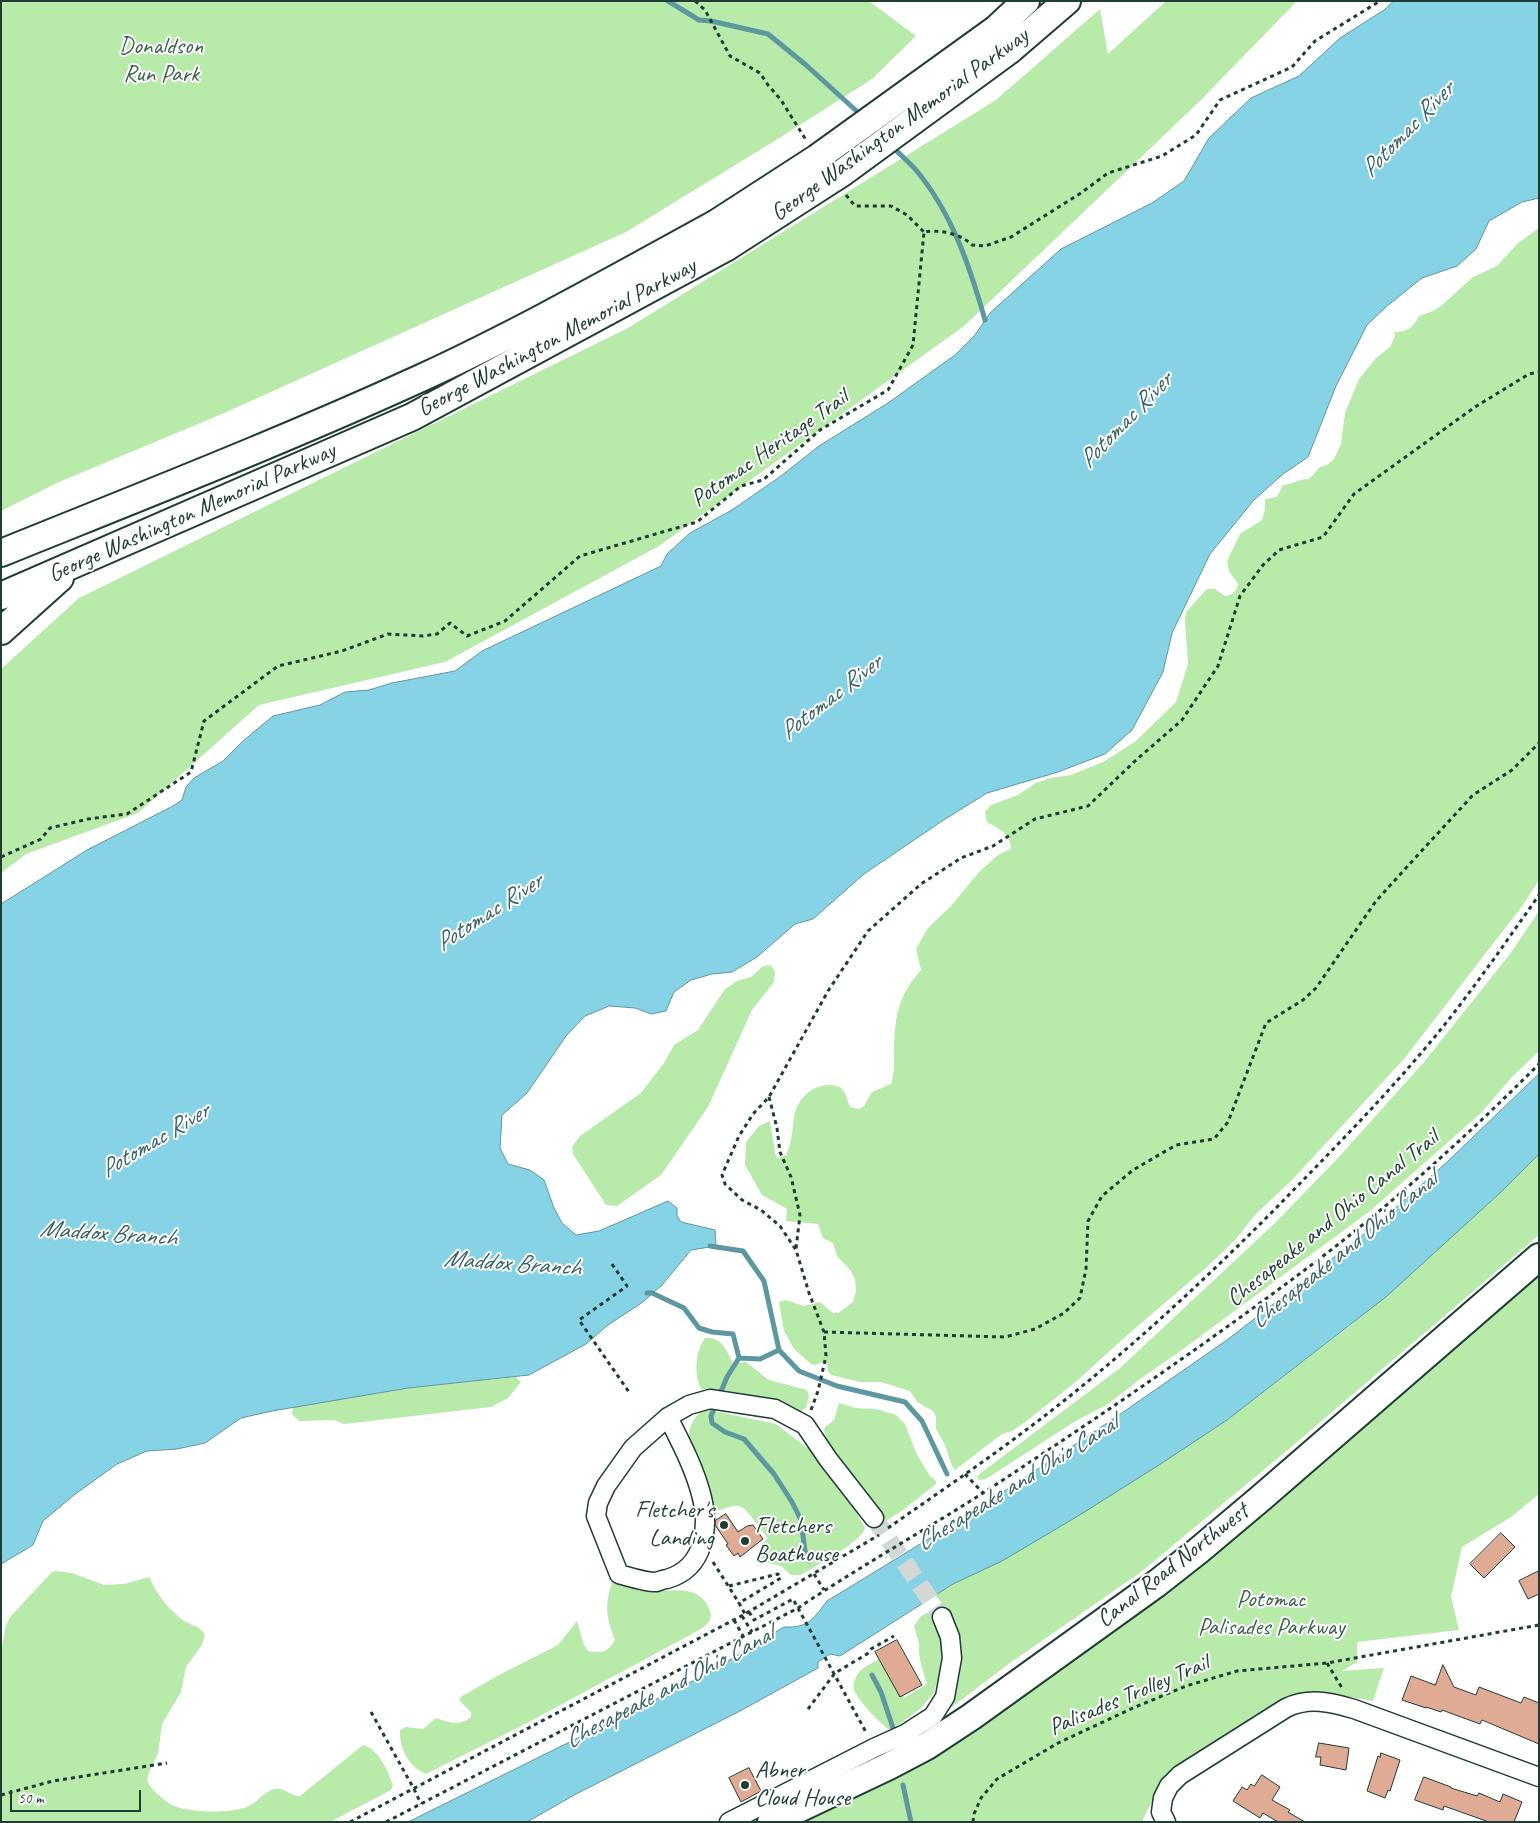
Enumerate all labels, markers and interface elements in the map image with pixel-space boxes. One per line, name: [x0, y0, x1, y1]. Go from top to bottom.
street label: George Washington Memorial Parkway: [766, 22, 1034, 228]
park label: Donaldson Run Park: [119, 33, 203, 89]
water label: Potomac River: [1355, 76, 1461, 184]
street label: George Washington Memorial Parkway: [413, 252, 701, 424]
water label: Potomac River: [1073, 367, 1179, 475]
street label: Potomac Heritage Trail: [686, 384, 854, 514]
street label: George Washington Memorial Parkway: [44, 437, 340, 589]
water label: Potomac River: [774, 649, 888, 747]
water label: Potomac River: [430, 867, 548, 959]
water label: Potomac River: [95, 1097, 215, 1185]
street label: Chesapeake and Ohio Canal Trail: [1221, 1124, 1445, 1314]
water label: Chesapeake and Ohio Canal: [1244, 1166, 1444, 1336]
water label: Maddox Branch: [39, 1214, 177, 1254]
water label: Maddox Branch: [443, 1244, 581, 1284]
water label: Chesapeake and Ohio Canal: [911, 1410, 1123, 1558]
place label: Fletcher's Landing: [635, 1497, 714, 1553]
street label: Canal Road Northwest: [1091, 1498, 1255, 1634]
place label: Fletchers Boathouse: [755, 1513, 838, 1569]
marker: Fletcher's Landing: [718, 1519, 730, 1531]
marker: Fletchers Boathouse: [739, 1535, 751, 1547]
park label: Potomac Palisades Parkway: [1198, 1586, 1344, 1642]
water label: Chesapeake and Ohio Canal: [560, 1620, 778, 1756]
street label: Palisades Trolley Trail: [1045, 1649, 1213, 1743]
place label: Abner Cloud House: [755, 1757, 850, 1813]
marker: Abner Cloud House: [739, 1779, 751, 1791]
scale bar: [12, 1780, 144, 1812]
text: 50 m: [18, 1789, 44, 1808]

